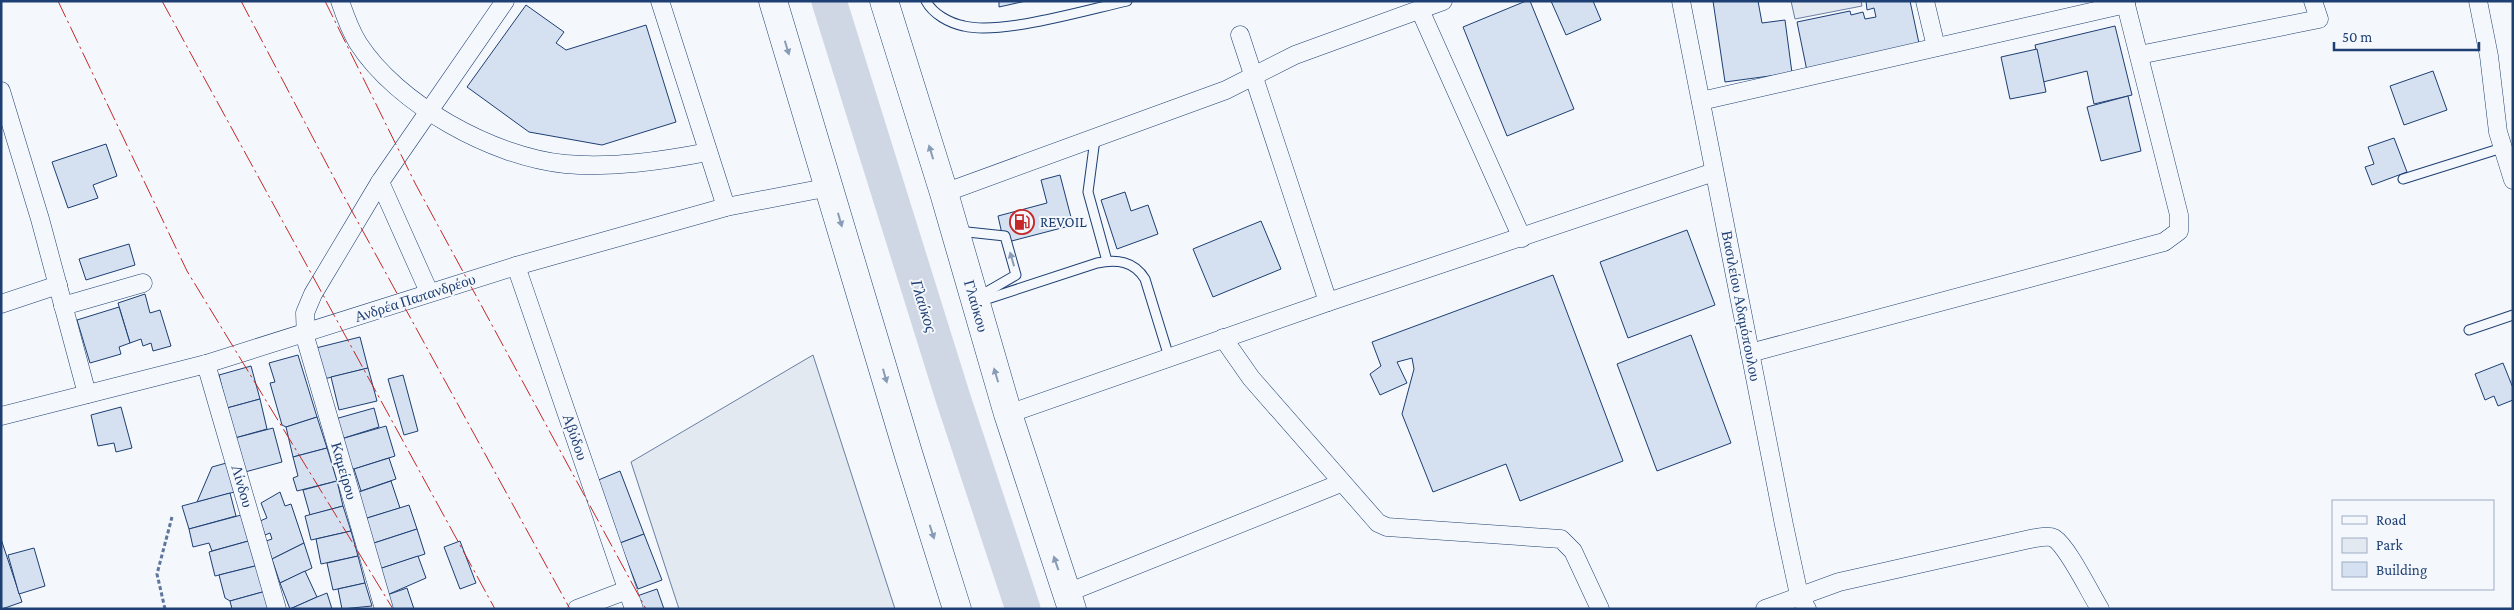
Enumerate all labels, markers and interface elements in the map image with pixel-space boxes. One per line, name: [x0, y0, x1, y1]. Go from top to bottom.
scale bar: [2334, 20, 2479, 52]
text: 50 m: [2342, 29, 2372, 45]
one-way arrow: [784, 41, 792, 56]
one-way arrow: [926, 144, 934, 159]
fuel station icon: REVOIL: [1009, 209, 1035, 235]
one-way arrow: [836, 213, 844, 228]
place label: REVOIL: [1040, 214, 1087, 230]
street label: Βασιλείου Αδαμόπουλου: [1718, 229, 1763, 383]
one-way arrow: [1007, 251, 1015, 266]
street label: Ανδρέα Παπανδρέου: [352, 271, 478, 325]
water label: Γλαύκος: [908, 277, 940, 335]
street label: Γλαύκου: [961, 278, 991, 334]
one-way arrow: [992, 367, 999, 382]
one-way arrow: [882, 369, 890, 384]
street label: Αβύδου: [560, 412, 590, 462]
street label: Καμείρου: [327, 440, 360, 502]
street label: Λίνδου: [228, 463, 256, 509]
legend: [2332, 500, 2494, 590]
text: Road: [2376, 512, 2407, 528]
one-way arrow: [929, 524, 936, 539]
text: Park: [2376, 537, 2403, 553]
one-way arrow: [1052, 555, 1060, 570]
text: Building: [2376, 562, 2427, 579]

